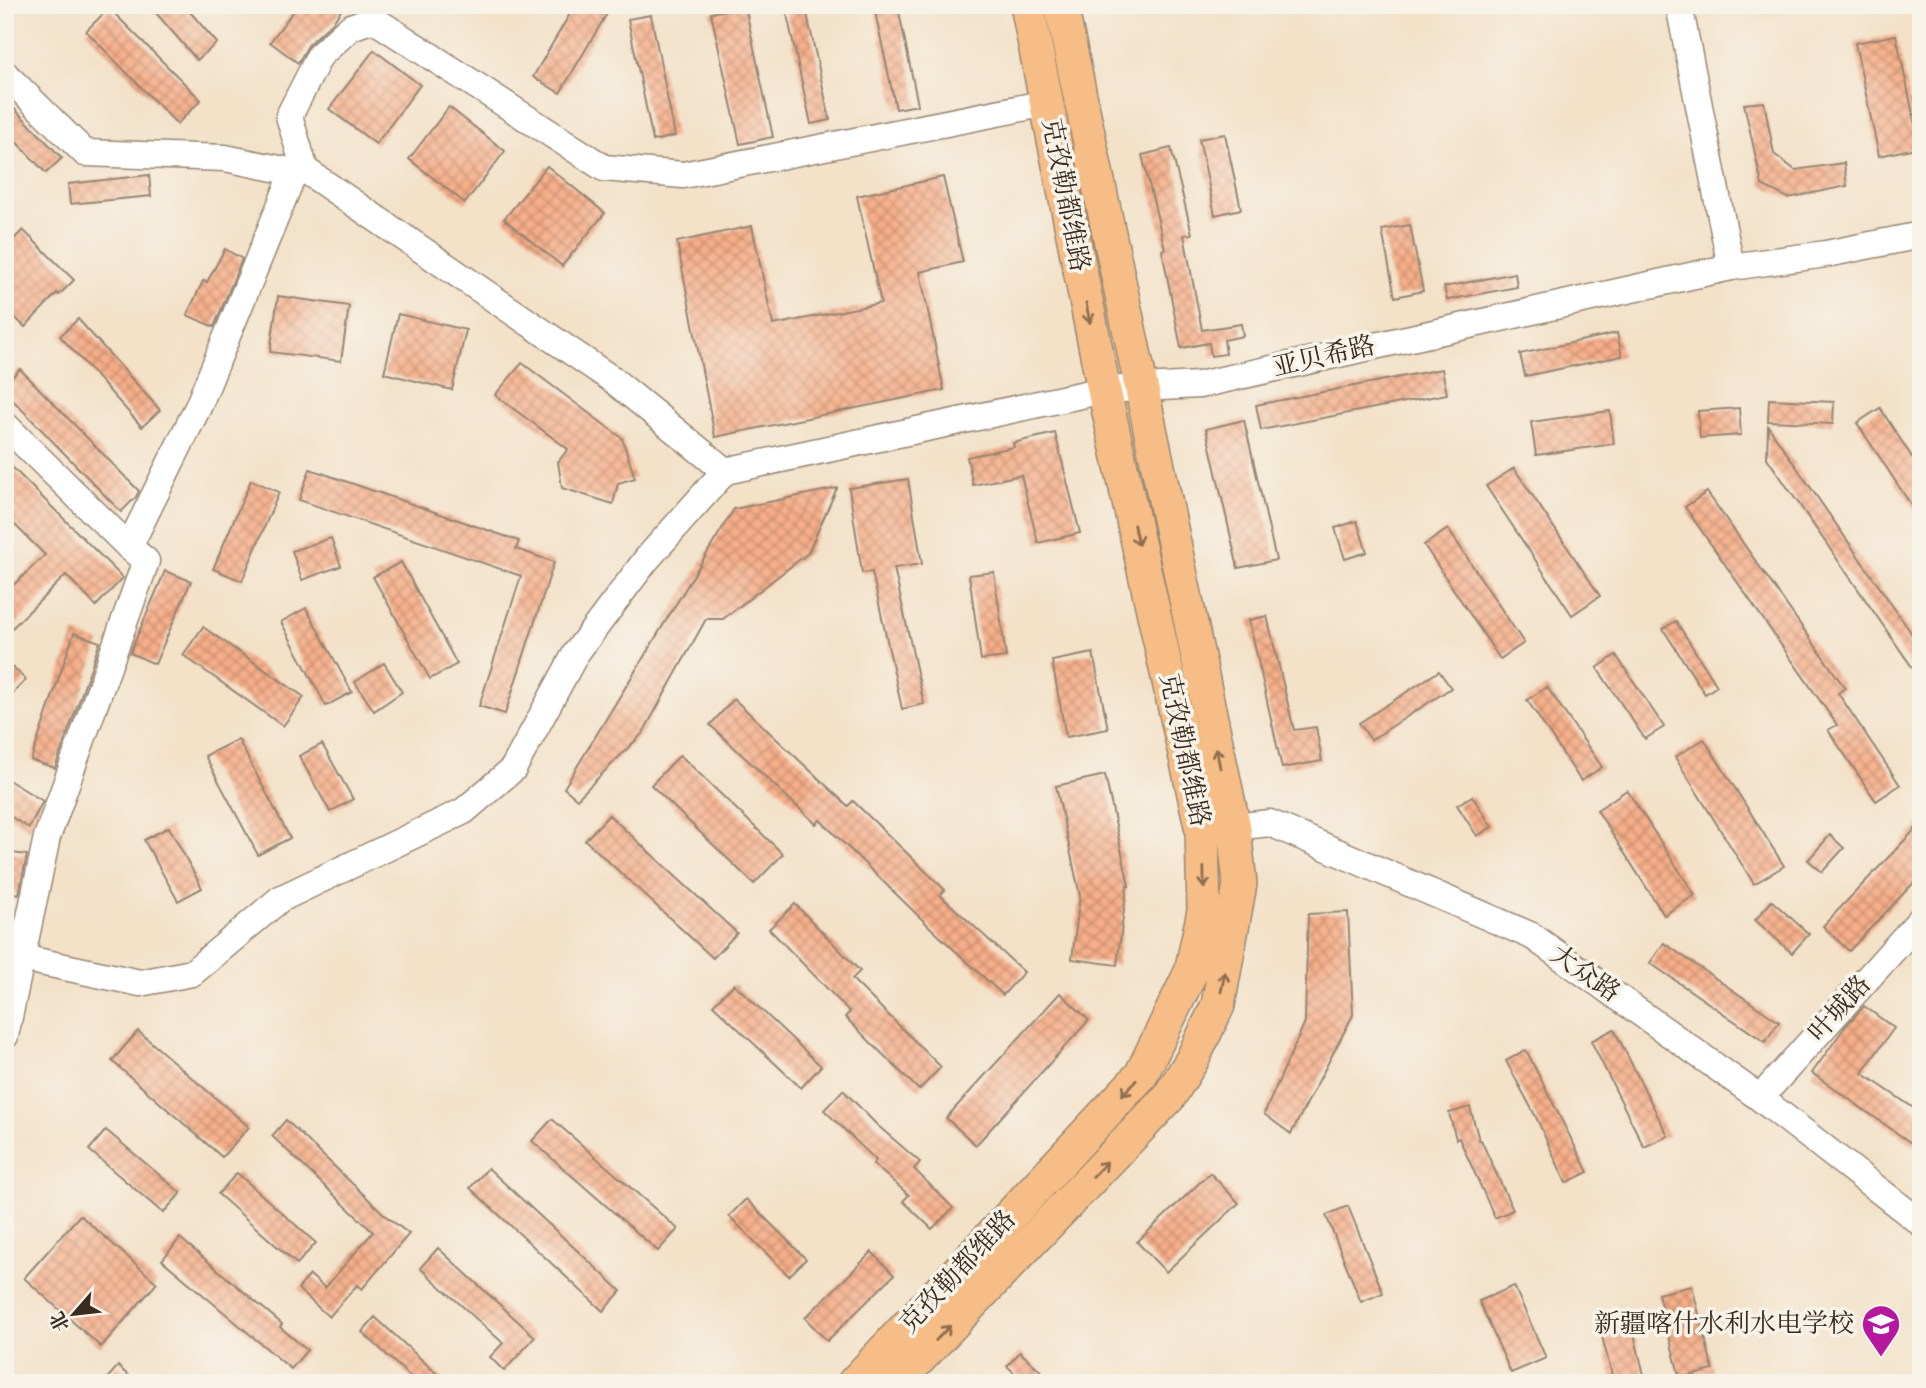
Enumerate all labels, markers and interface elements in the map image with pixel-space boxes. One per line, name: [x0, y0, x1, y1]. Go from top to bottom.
street label: 克孜勒都维路: [1034, 115, 1096, 275]
one-way arrow: [1082, 301, 1096, 323]
street label: 亚贝希路: [1270, 329, 1378, 385]
one-way arrow: [1130, 523, 1143, 546]
street label: 克孜勒都维路: [1152, 670, 1216, 830]
one-way arrow: [1210, 747, 1224, 770]
one-way arrow: [1197, 866, 1210, 889]
street label: 大众路: [1544, 938, 1626, 1010]
street label: 叶城路: [1802, 969, 1878, 1049]
one-way arrow: [1216, 971, 1230, 994]
one-way arrow: [1121, 1079, 1138, 1096]
one-way arrow: [1091, 1161, 1108, 1178]
street label: 克孜勒都维路: [893, 1204, 1023, 1340]
north arrow: [38, 1280, 108, 1350]
school or university icon: 新疆喀什水利水电学校: [1860, 1303, 1902, 1358]
text: 北: [46, 1307, 76, 1335]
place label: 新疆喀什水利水电学校: [1594, 1308, 1854, 1341]
one-way arrow: [934, 1325, 951, 1342]

